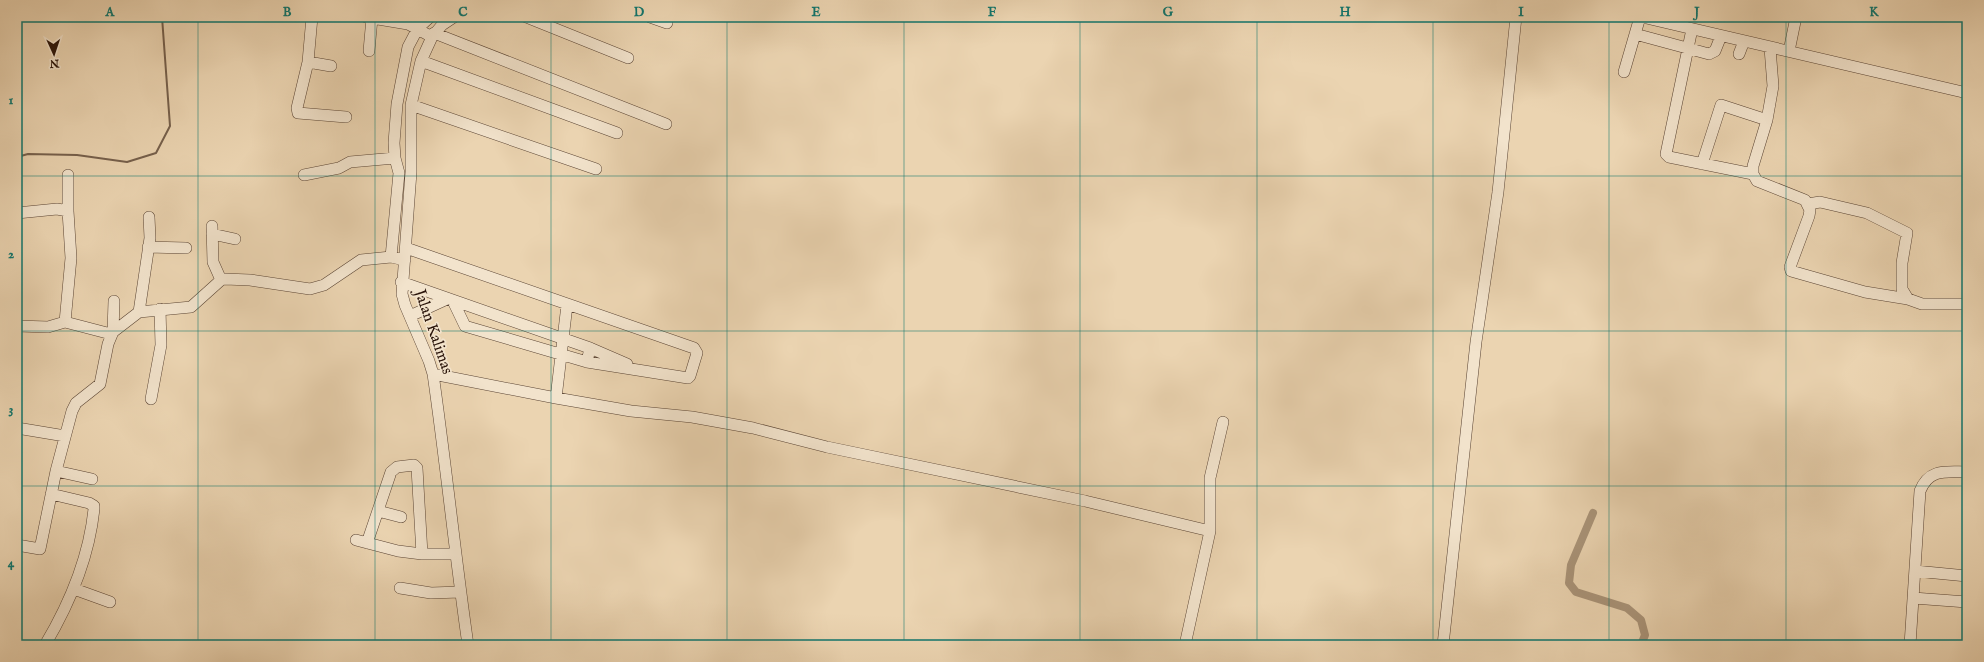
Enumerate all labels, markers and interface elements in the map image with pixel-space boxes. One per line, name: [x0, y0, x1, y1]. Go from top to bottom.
text: A: [105, 4, 116, 21]
text: B: [283, 4, 292, 21]
text: C: [458, 4, 468, 21]
text: D: [634, 4, 645, 21]
text: E: [811, 4, 821, 21]
text: F: [988, 4, 997, 21]
text: G: [1163, 4, 1174, 21]
text: H: [1339, 4, 1351, 21]
text: I: [1518, 4, 1524, 21]
text: J: [1692, 4, 1700, 21]
text: K: [1869, 4, 1879, 21]
north arrow: [34, 34, 74, 74]
text: N: [49, 56, 61, 70]
text: 1: [9, 92, 14, 109]
text: 2: [8, 246, 14, 263]
street label: Jalan Kalimas: [409, 285, 457, 377]
text: 3: [9, 401, 14, 418]
text: 4: [8, 555, 15, 572]

